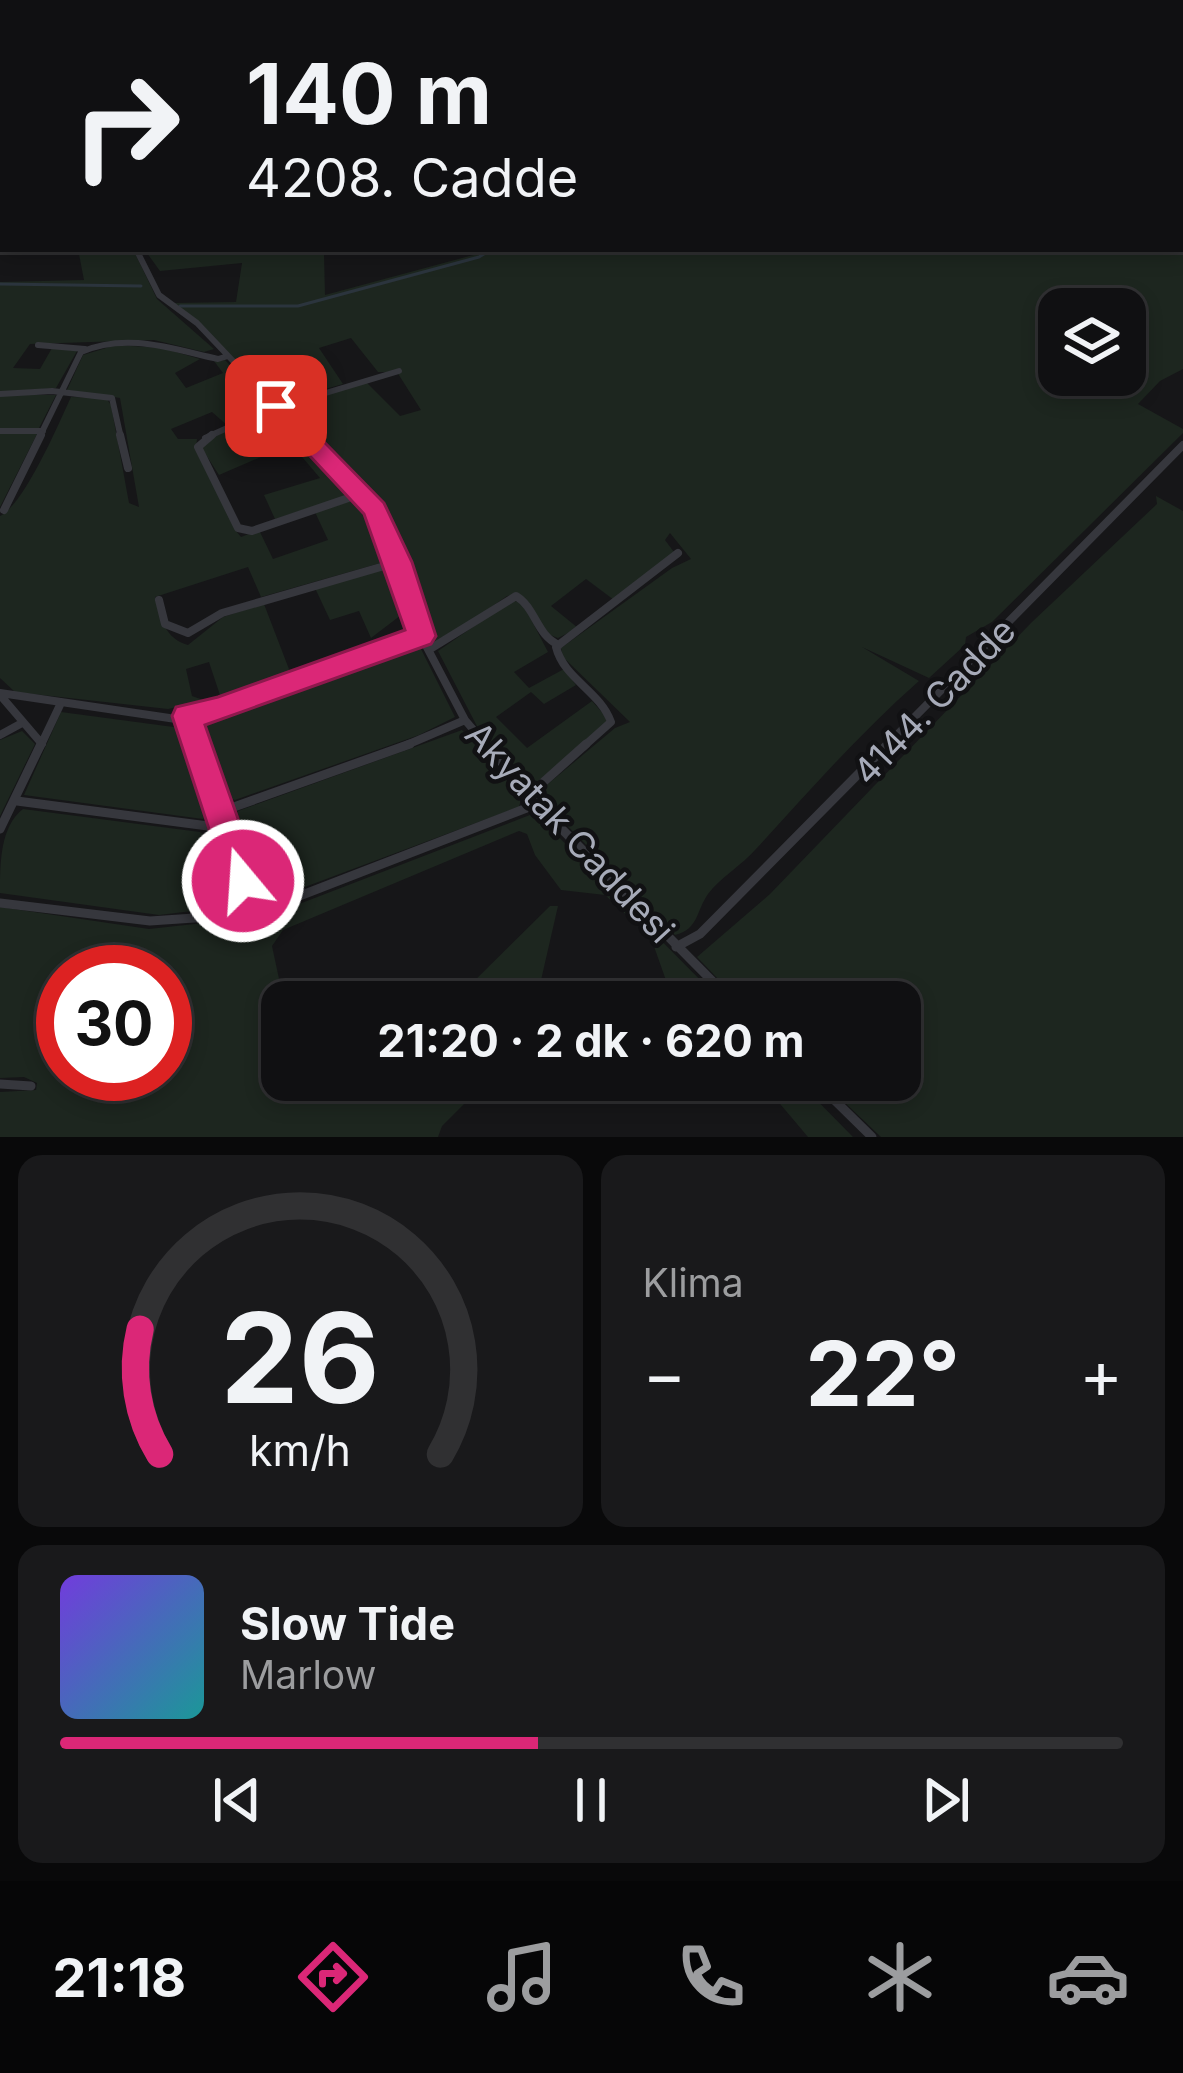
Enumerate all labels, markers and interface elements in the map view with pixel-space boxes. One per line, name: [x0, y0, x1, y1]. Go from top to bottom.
text: 140 m: [246, 43, 492, 144]
icon: right: [48, 48, 204, 204]
text: 4208. Cadde: [246, 145, 578, 210]
map controls: [1038, 288, 1146, 396]
button: layers: [1038, 288, 1146, 396]
pin: [225, 355, 327, 457]
icon: arrive: [243, 373, 309, 439]
street label: 4144. Cadde: [844, 609, 1024, 793]
street label: Akyatak Caddesi: [456, 712, 684, 952]
position arrow: [180, 818, 306, 944]
speed limit sign: 30: [36, 945, 192, 1101]
text: 21:20 · 2 dk · 620 m: [377, 1013, 805, 1068]
text: Klima: [643, 1259, 744, 1306]
text: 26: [220, 1282, 380, 1433]
text: 22°: [805, 1319, 960, 1428]
text: −: [643, 1334, 686, 1414]
text: +: [1079, 1334, 1123, 1414]
text: km/h: [249, 1424, 351, 1476]
text: Slow Tide: [240, 1596, 455, 1651]
text: Marlow: [240, 1651, 376, 1698]
icon: previous: [204, 1767, 270, 1833]
icon: pause: [558, 1767, 624, 1833]
icon: next: [913, 1767, 979, 1833]
icon: directions: [291, 1935, 375, 2019]
icon: music: [480, 1935, 564, 2019]
icon: phone: [669, 1935, 753, 2019]
icon: climate: [858, 1935, 942, 2019]
icon: car: [1046, 1935, 1130, 2019]
text: 21:18: [52, 1945, 186, 2010]

